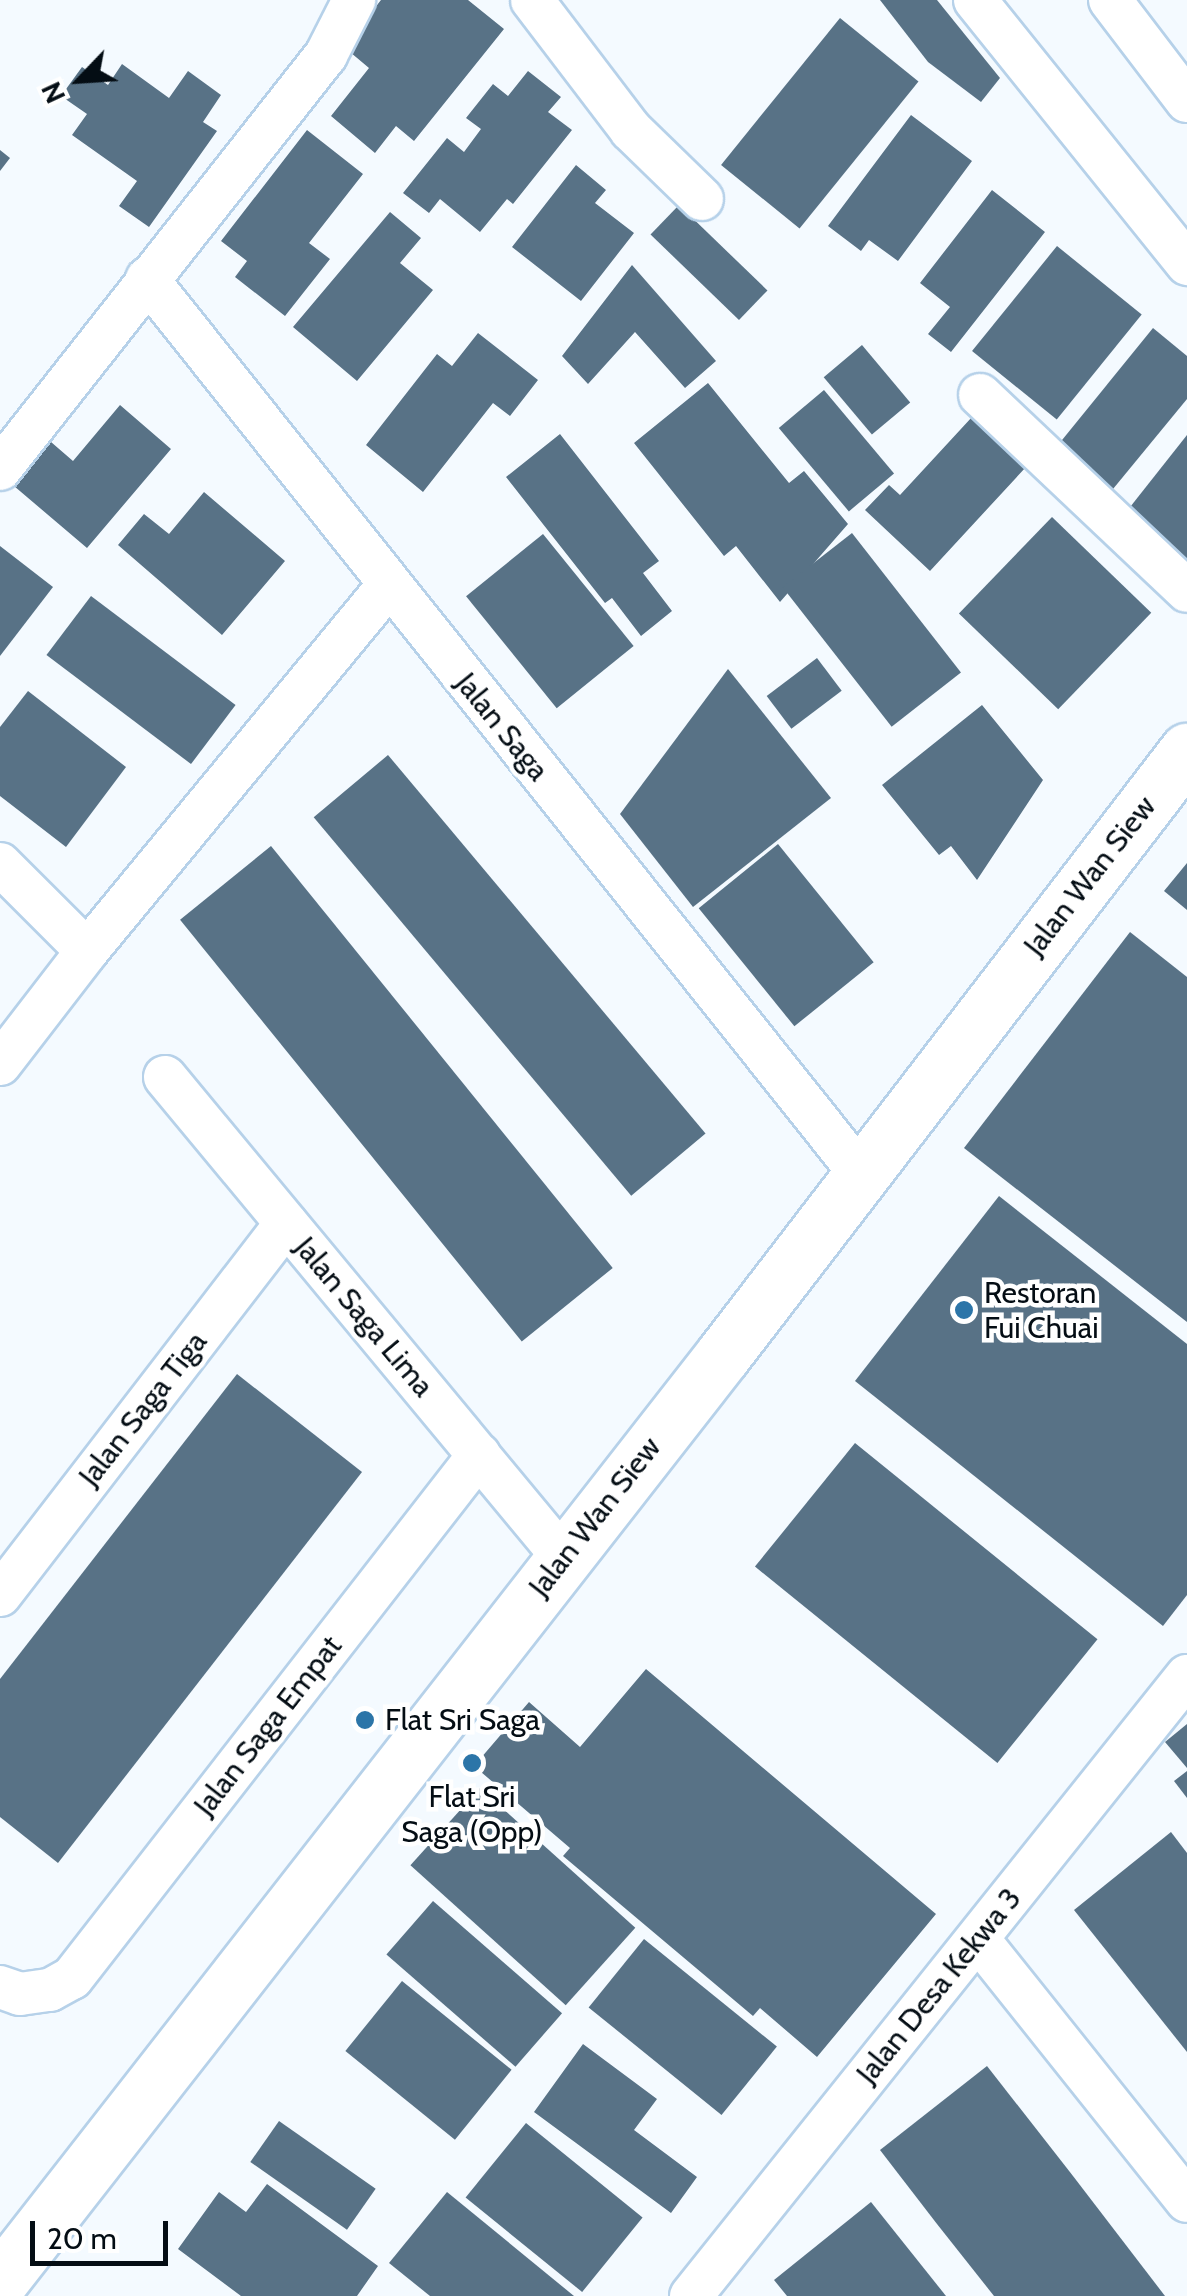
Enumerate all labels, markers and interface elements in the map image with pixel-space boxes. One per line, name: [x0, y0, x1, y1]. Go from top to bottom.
north arrow: [30, 30, 130, 130]
text: N: [33, 77, 72, 109]
street label: Jalan Saga: [448, 666, 556, 788]
street label: Jalan Wan Siew: [1017, 789, 1163, 963]
street label: Jalan Saga Lima: [287, 1230, 441, 1404]
place label: Restoran Fui Chuai: [984, 1275, 1099, 1346]
marker: Restoran Fui Chuai: [953, 1299, 975, 1321]
street label: Jalan Saga Tiga: [72, 1325, 214, 1493]
street label: Jalan Wan Siew: [522, 1430, 668, 1604]
street label: Jalan Saga Empat: [187, 1629, 349, 1823]
place label: Flat Sri Saga: [385, 1702, 540, 1738]
marker: Flat Sri Saga: [354, 1709, 376, 1731]
marker: Flat Sri Saga (Opp): [461, 1752, 483, 1774]
place label: Flat Sri Saga (Opp): [401, 1779, 543, 1850]
street label: Jalan Desa Kekwa 3: [849, 1881, 1029, 2091]
scale bar: [35, 2201, 172, 2263]
text: 20 m: [47, 2220, 117, 2257]

